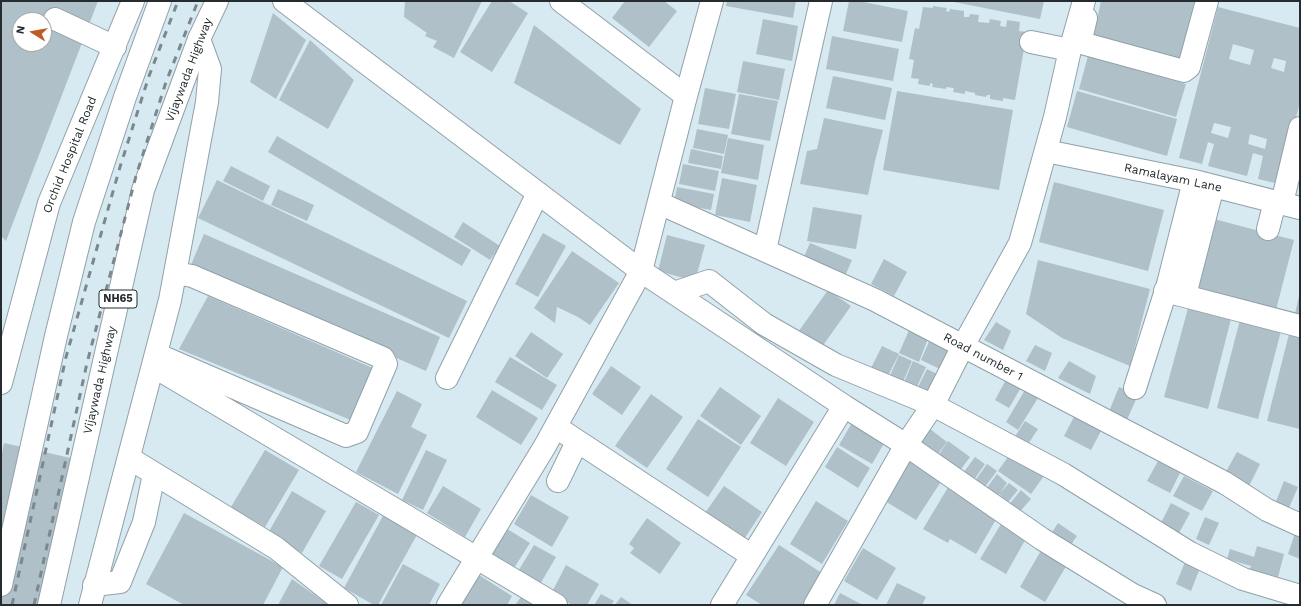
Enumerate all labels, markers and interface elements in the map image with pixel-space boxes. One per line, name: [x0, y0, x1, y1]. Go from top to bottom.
north arrow: [12, 12, 52, 52]
street label: Vijaywada Highway: [163, 16, 215, 124]
text: N: [14, 25, 28, 35]
street label: Orchid Hospital Road: [40, 95, 100, 215]
street label: Ramalayam Lane: [1123, 161, 1223, 195]
road number: NH65: [99, 290, 137, 308]
street label: Vijaywada Highway: [81, 325, 119, 435]
street label: Road number 1: [941, 330, 1025, 384]

